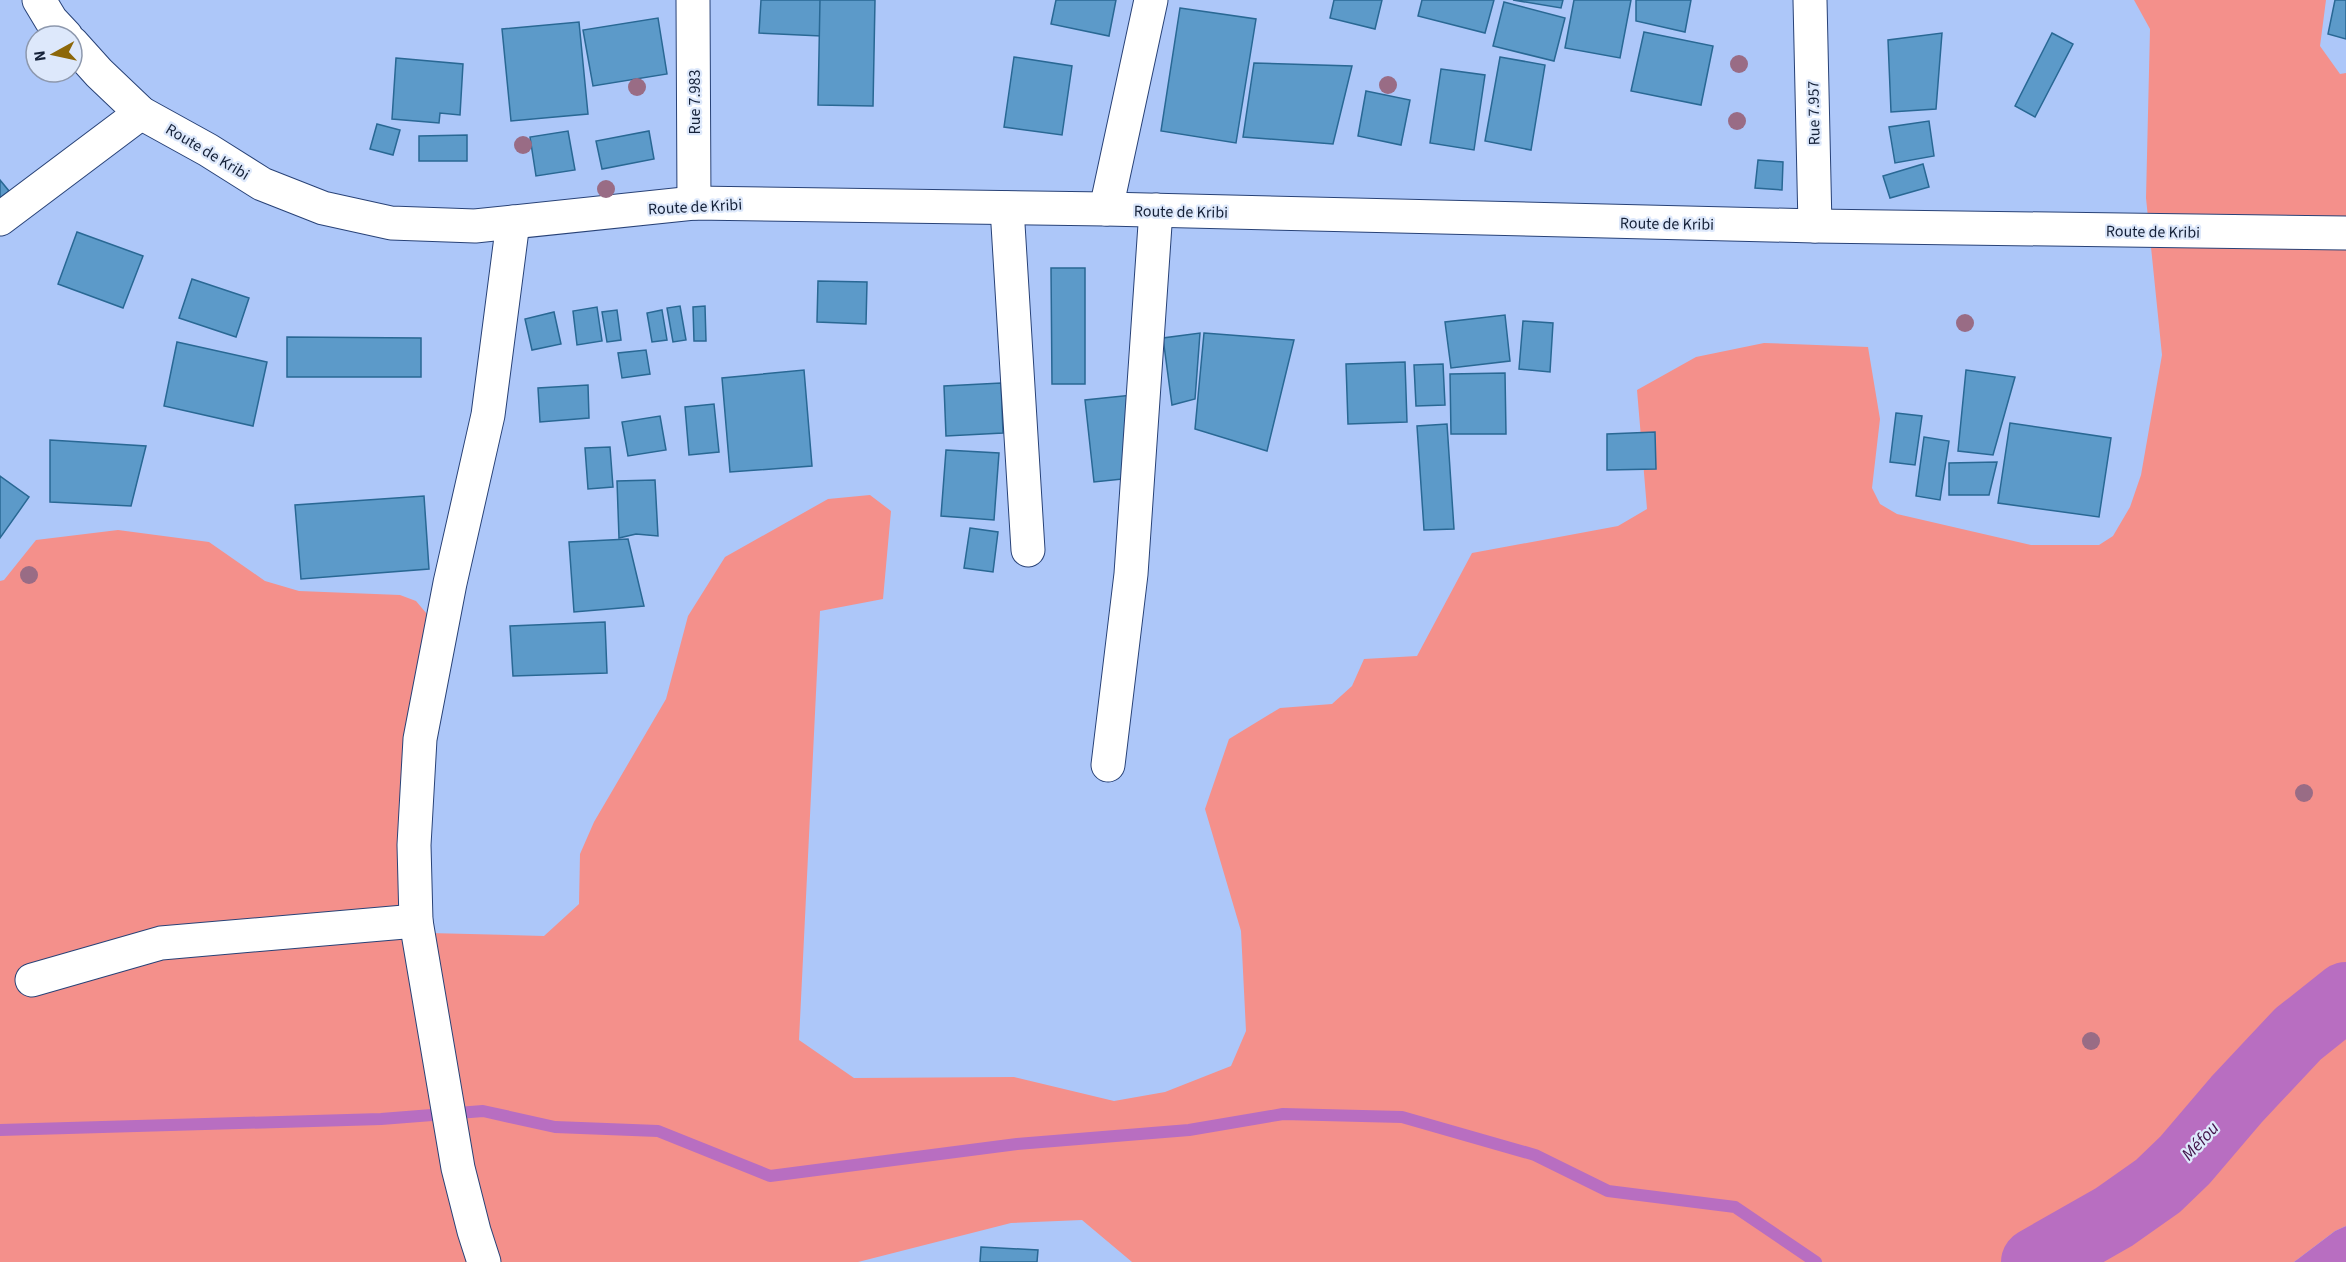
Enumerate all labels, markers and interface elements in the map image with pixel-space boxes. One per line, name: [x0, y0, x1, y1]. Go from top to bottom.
north arrow: [24, 24, 84, 84]
text: N: [29, 49, 52, 63]
street label: Rue 7.983: [684, 70, 706, 134]
street label: Rue 7.957: [1802, 80, 1826, 146]
street label: Route de Kribi: [161, 118, 254, 186]
street label: Route de Kribi: [647, 194, 743, 220]
street label: Route de Kribi: [1134, 200, 1228, 224]
street label: Route de Kribi: [1620, 212, 1714, 236]
street label: Route de Kribi: [2106, 220, 2200, 244]
water label: Méfou: [2176, 1116, 2225, 1166]

